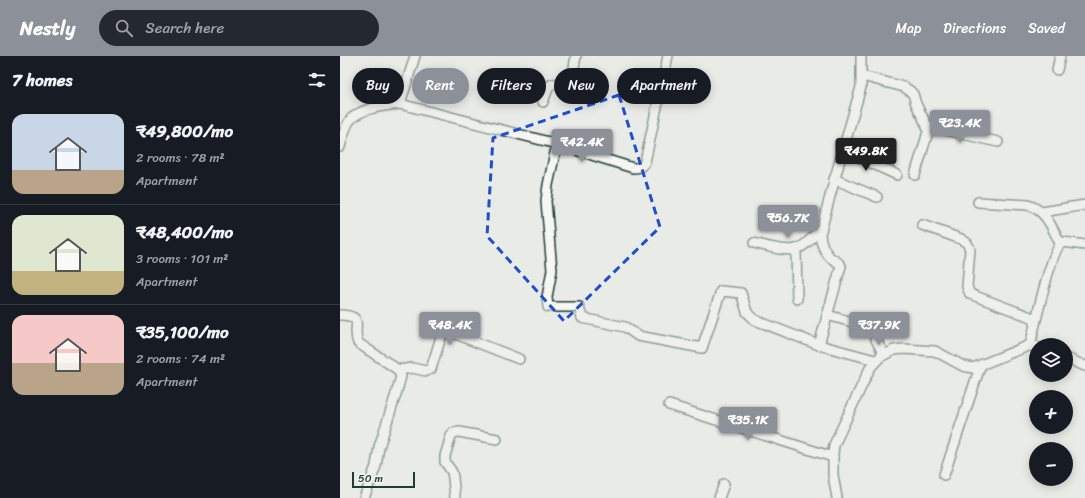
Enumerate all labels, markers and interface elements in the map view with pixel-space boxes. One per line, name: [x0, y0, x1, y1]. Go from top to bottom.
search box: [99, 10, 379, 46]
text: Nestly: [20, 12, 75, 45]
text: Search here: [145, 15, 224, 41]
text: Map: [895, 16, 921, 41]
text: Directions: [943, 16, 1006, 41]
text: Saved: [1028, 16, 1065, 41]
icon: search: [113, 17, 135, 39]
text: 7 homes: [12, 65, 72, 95]
chip: Buy: [352, 68, 404, 104]
chip: Rent: [412, 68, 469, 104]
chip: Filters: [477, 68, 546, 104]
chip: New: [554, 68, 609, 104]
chip: Apartment: [617, 68, 711, 104]
icon: filters: [306, 69, 328, 91]
pin: ₹23.4K: [927, 110, 993, 144]
text: ₹23.4K: [939, 111, 981, 134]
text: ₹49,800/mo: [136, 116, 233, 146]
pin: ₹42.4K: [549, 129, 615, 163]
icon: home: [44, 130, 92, 178]
text: ₹42.4K: [561, 130, 603, 153]
pin: ₹49.8K: [833, 138, 899, 172]
text: ₹49.8K: [844, 139, 888, 162]
text: 2 rooms · 78 m²: [136, 146, 225, 169]
text: Apartment: [136, 169, 197, 192]
pin: ₹56.7K: [755, 205, 821, 239]
text: ₹56.7K: [767, 206, 809, 229]
text: ₹48,400/mo: [136, 217, 233, 247]
icon: home: [44, 231, 92, 279]
text: 3 rooms · 101 m²: [136, 247, 228, 270]
text: Apartment: [136, 270, 197, 293]
pin: ₹48.4K: [417, 312, 483, 346]
pin: ₹37.9K: [846, 312, 912, 346]
text: ₹48.4K: [428, 313, 472, 336]
text: ₹37.9K: [858, 313, 900, 336]
text: ₹35,100/mo: [136, 317, 229, 347]
icon: home: [44, 331, 92, 379]
map controls: [1029, 338, 1073, 486]
button: layers: [1029, 338, 1073, 382]
text: 2 rooms · 74 m²: [136, 347, 225, 370]
text: Apartment: [136, 370, 197, 393]
button: +: [1029, 390, 1073, 434]
pin: ₹35.1K: [715, 407, 781, 441]
text: ₹35.1K: [728, 408, 768, 431]
button: −: [1029, 442, 1073, 486]
text: 50 m: [358, 469, 383, 488]
scale bar: [352, 470, 415, 489]

